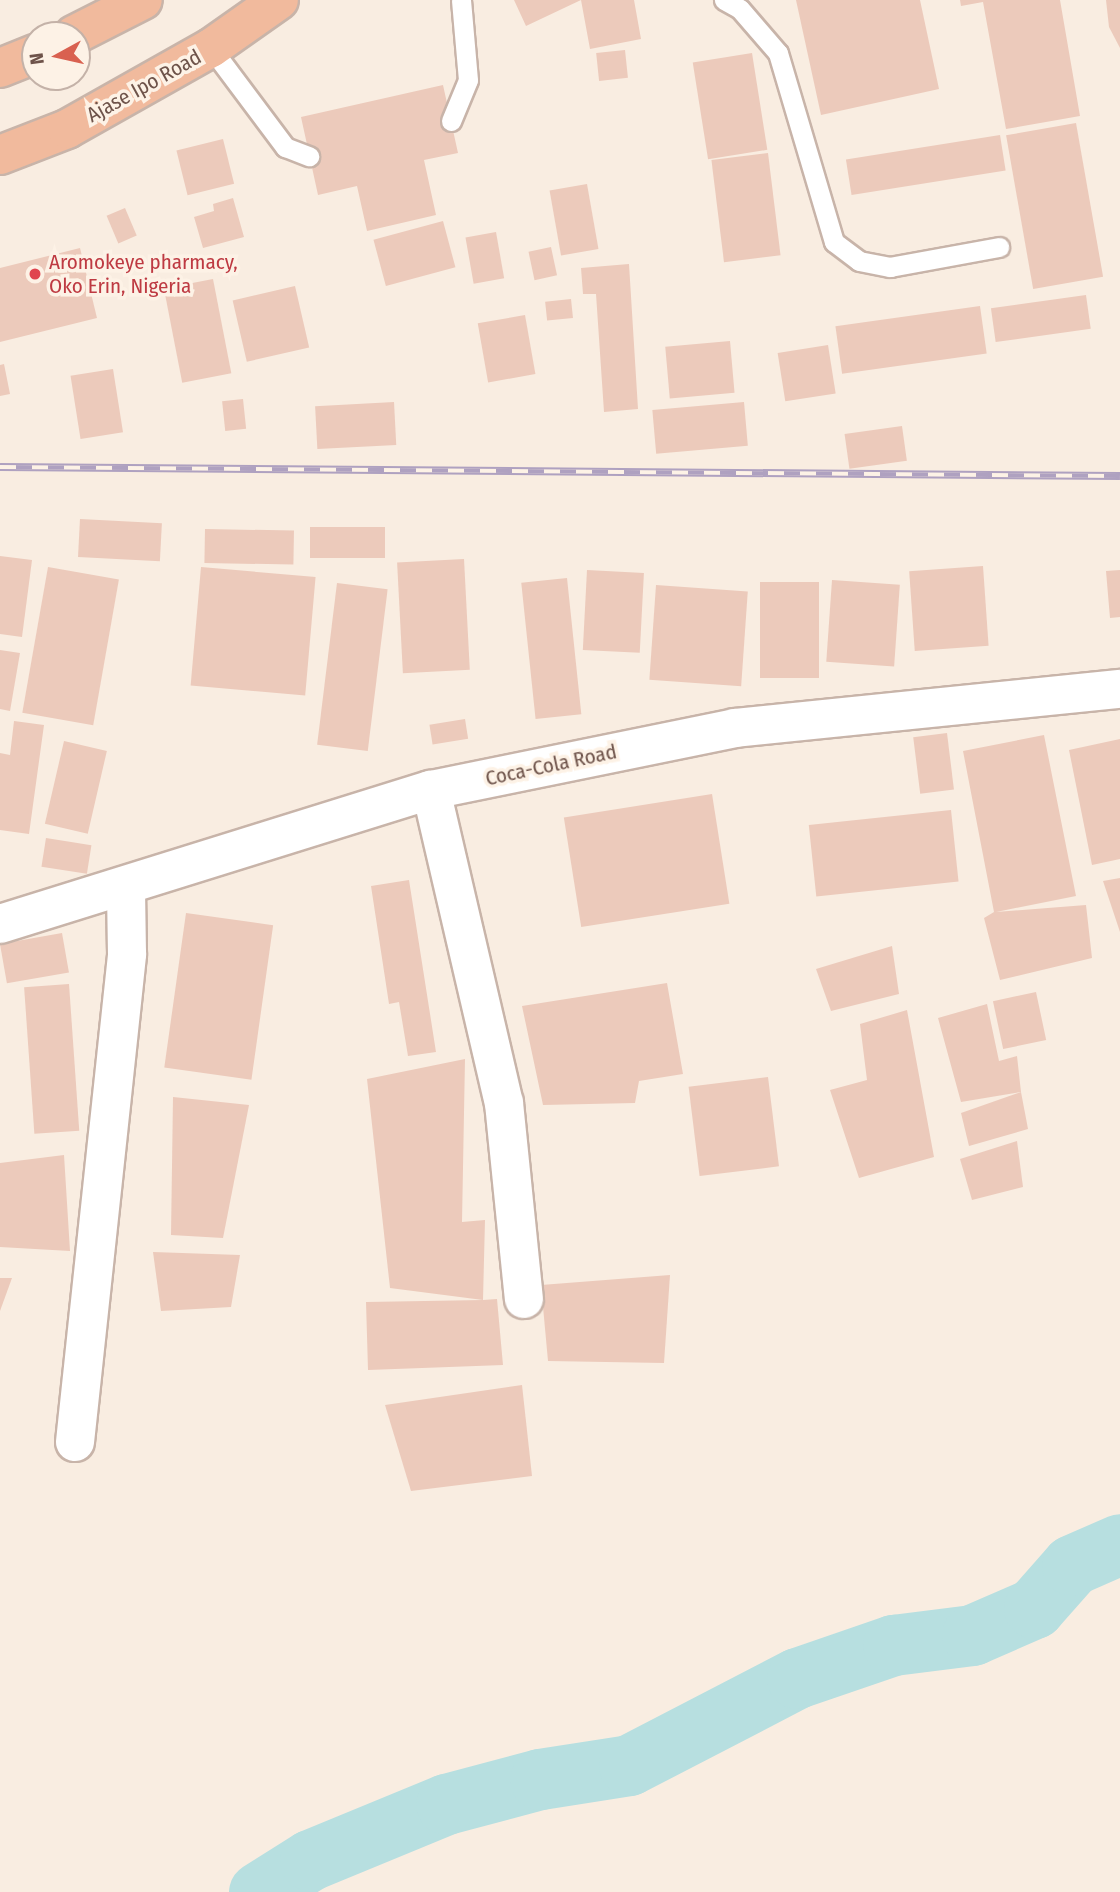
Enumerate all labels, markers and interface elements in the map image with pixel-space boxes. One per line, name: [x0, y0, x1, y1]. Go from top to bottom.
north arrow: [21, 21, 91, 91]
street label: Ajase Ipo Road: [82, 44, 206, 128]
text: N: [25, 51, 49, 66]
place label: Aromokeye pharmacy, Oko Erin, Nigeria: [49, 249, 238, 299]
marker: Aromokeye pharmacy, Oko Erin, Nigeria: [27, 266, 43, 282]
street label: Coca-Cola Road: [483, 739, 619, 791]

